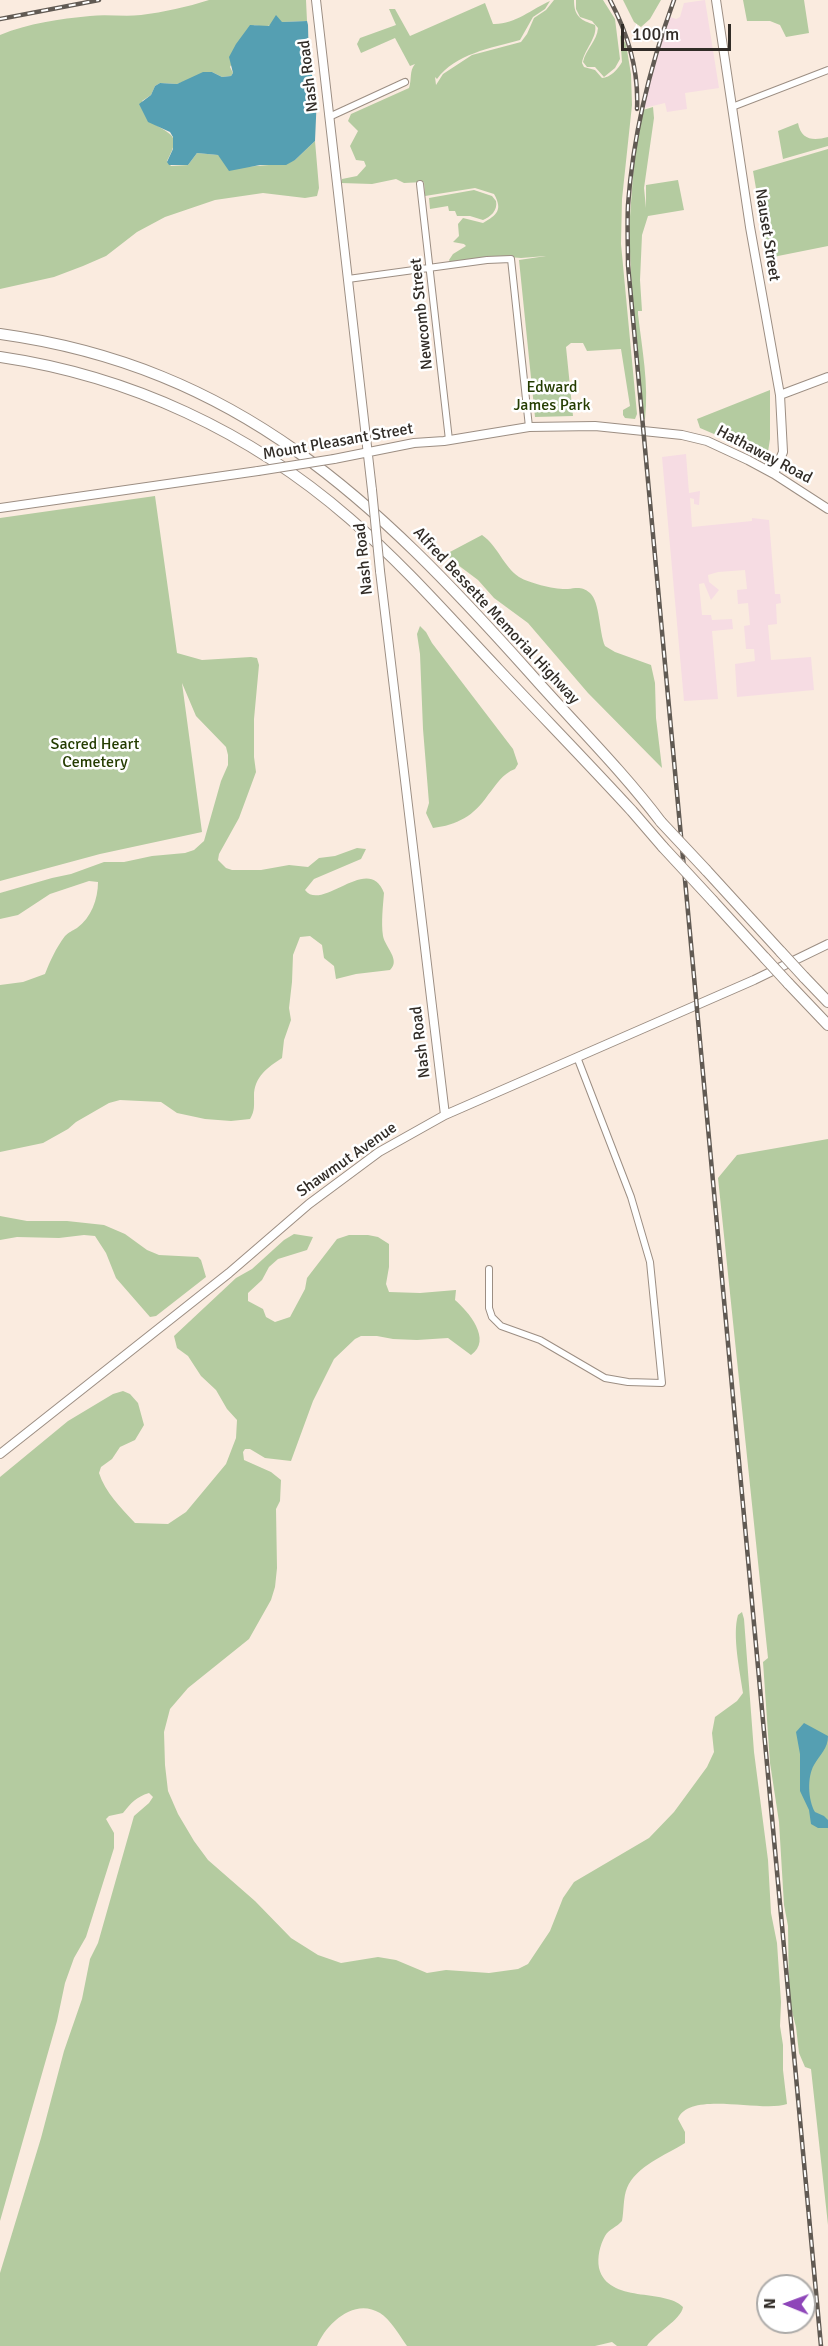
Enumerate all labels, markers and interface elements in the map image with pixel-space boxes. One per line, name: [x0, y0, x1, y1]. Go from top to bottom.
scale bar: [624, 12, 734, 50]
text: 100 m: [632, 23, 679, 45]
street label: Nash Road: [295, 39, 323, 113]
street label: Nauset Street: [750, 187, 784, 283]
street label: Newcomb Street: [407, 257, 437, 371]
park label: Edward James Park: [514, 378, 590, 416]
street label: Mount Pleasant Street: [261, 419, 415, 465]
street label: Hathaway Road: [713, 422, 815, 488]
street label: Nash Road: [351, 522, 377, 596]
street label: Alfred Bessette Memorial Highway: [409, 523, 583, 709]
park label: Sacred Heart Cemetery: [51, 735, 139, 773]
street label: Nash Road: [407, 1005, 435, 1079]
street label: Shawmut Avenue: [293, 1118, 401, 1202]
north arrow: [756, 2274, 816, 2334]
text: N: [760, 2298, 780, 2309]

